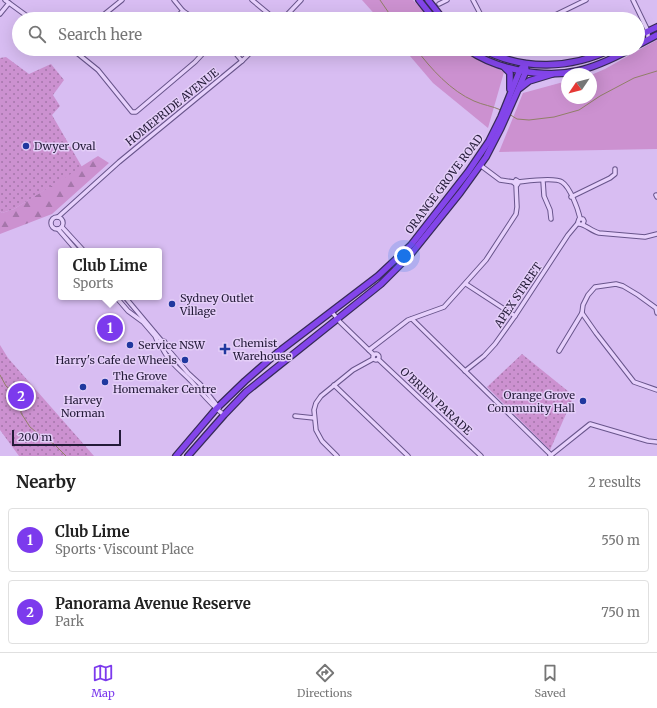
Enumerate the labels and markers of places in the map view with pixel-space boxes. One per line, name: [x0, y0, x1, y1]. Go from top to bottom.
place label: Dwyer Oval: [34, 139, 96, 153]
marker: Dwyer Oval: [21, 141, 31, 151]
place label: Sydney Outlet Village: [179, 291, 255, 318]
marker: Sydney Outlet Village: [167, 299, 177, 309]
pin: 1: [97, 313, 123, 343]
place label: Chemist Warehouse: [232, 336, 292, 363]
place label: Service NSW: [138, 338, 206, 352]
marker: Service NSW: [125, 340, 135, 350]
marker: Chemist Warehouse: [220, 344, 230, 354]
place label: Harry's Cafe de Wheels: [56, 353, 177, 367]
marker: Harry's Cafe de Wheels: [180, 355, 190, 365]
place label: The Grove Homemaker Centre: [113, 369, 216, 396]
marker: The Grove Homemaker Centre: [100, 377, 110, 387]
pin: 2: [8, 381, 34, 411]
marker: Harvey Norman: [78, 382, 88, 392]
place label: Orange Grove Community Hall: [488, 388, 576, 415]
place label: Harvey Norman: [61, 393, 106, 420]
marker: Orange Grove Community Hall: [578, 396, 588, 406]

